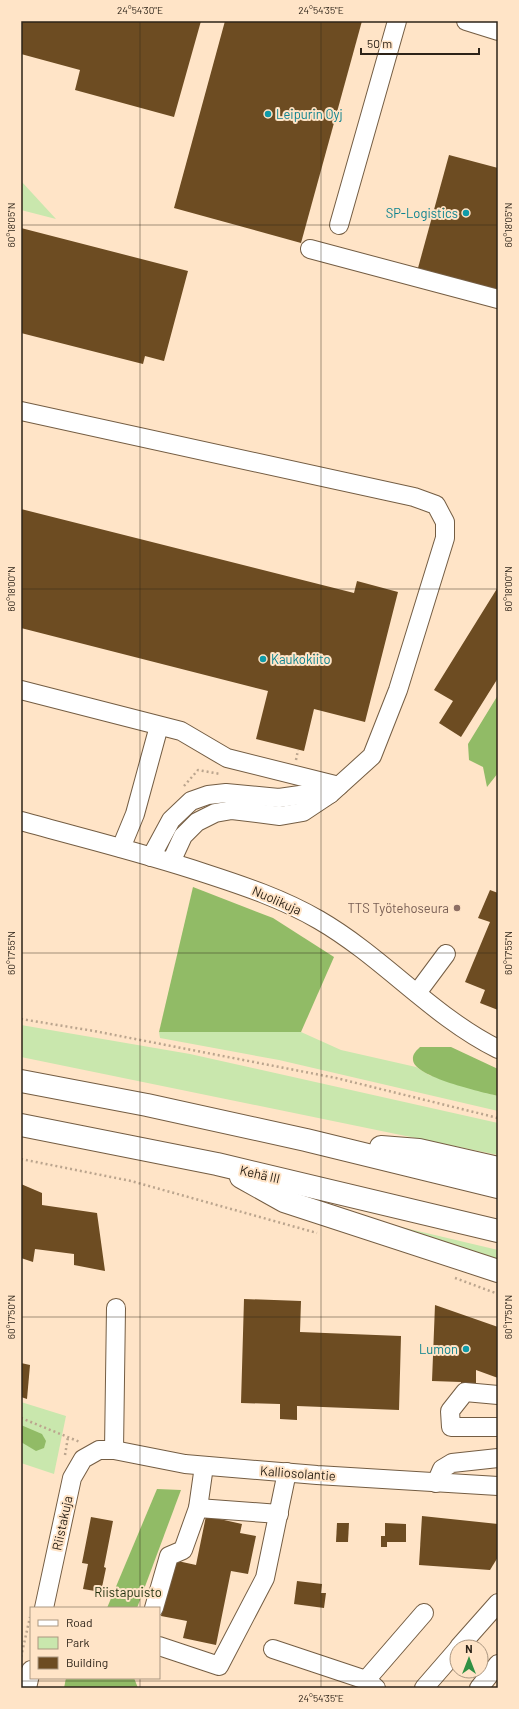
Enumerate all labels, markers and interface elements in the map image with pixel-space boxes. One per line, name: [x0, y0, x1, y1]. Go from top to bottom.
text: 24°54'30"E: [117, 4, 163, 16]
text: 24°54'35"E: [298, 4, 344, 16]
scale bar: [361, 30, 479, 56]
text: 50 m: [367, 36, 392, 50]
place label: Leipurin Oyj: [276, 106, 343, 122]
marker: Leipurin Oyj: [263, 109, 273, 119]
text: 60°18'05"N: [5, 203, 17, 247]
text: 60°18'05"N: [502, 203, 514, 247]
place label: SP-Logistics: [386, 205, 458, 221]
marker: SP-Logistics: [461, 208, 471, 218]
text: 60°18'00"N: [5, 566, 17, 612]
text: 60°18'00"N: [502, 566, 514, 612]
place label: Kaukokiito: [271, 651, 331, 667]
marker: Kaukokiito: [258, 654, 268, 664]
street label: Nuolikuja: [250, 882, 304, 918]
place label: TTS Työtehoseura: [347, 900, 449, 916]
marker: TTS Työtehoseura: [452, 903, 462, 913]
text: 60°17'55"N: [5, 931, 17, 975]
text: 60°17'55"N: [502, 931, 514, 975]
street label: Kehä III: [238, 1162, 282, 1186]
text: 60°17'50"N: [5, 1295, 17, 1339]
text: 60°17'50"N: [502, 1295, 514, 1339]
place label: Lumon: [419, 1341, 458, 1357]
marker: Lumon: [461, 1344, 471, 1354]
street label: Kalliosolantie: [260, 1462, 336, 1484]
street label: Riistakuja: [48, 1494, 76, 1552]
park label: Riistapuisto: [94, 1584, 162, 1600]
legend: [30, 1607, 160, 1679]
text: Road: [66, 1615, 93, 1629]
text: Park: [66, 1635, 90, 1649]
north arrow: [449, 1639, 489, 1679]
text: N: [465, 1642, 473, 1655]
text: Building: [66, 1655, 108, 1669]
text: 24°54'35"E: [298, 1692, 344, 1704]

